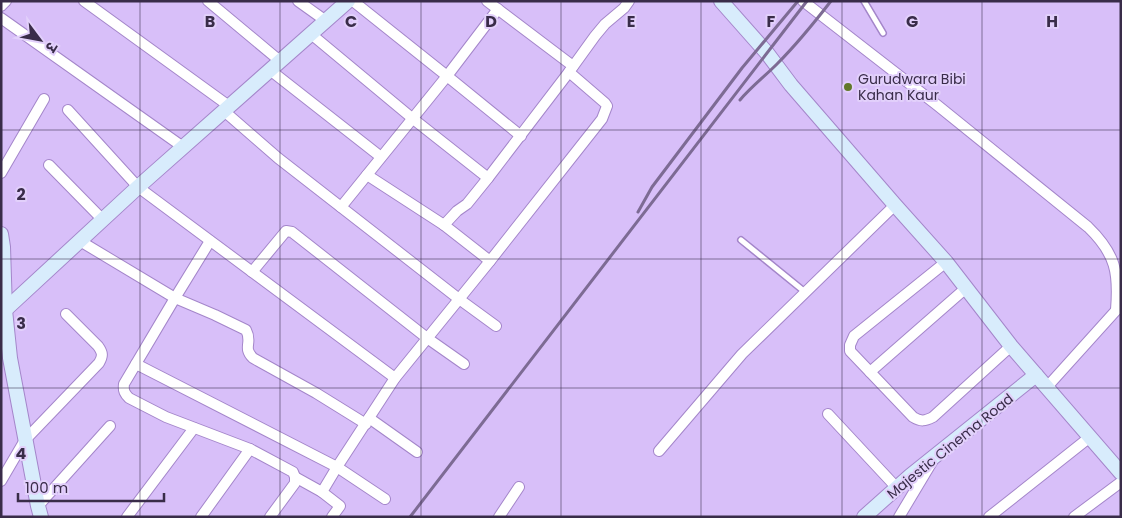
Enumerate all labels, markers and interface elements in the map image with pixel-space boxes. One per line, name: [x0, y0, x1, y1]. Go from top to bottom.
text: B: [205, 10, 215, 33]
text: C: [345, 10, 357, 33]
text: D: [485, 10, 497, 33]
text: E: [627, 10, 635, 33]
text: F: [767, 10, 776, 33]
text: G: [906, 10, 918, 33]
text: H: [1046, 10, 1058, 33]
north arrow: [15, 15, 65, 65]
text: उ: [40, 37, 62, 56]
place label: Gurudwara Bibi Kahan Kaur: [858, 69, 966, 105]
marker: Gurudwara Bibi Kahan Kaur: [842, 81, 854, 93]
text: 2: [16, 183, 26, 206]
text: 3: [16, 312, 26, 335]
street label: Majestic Cinema Road: [882, 389, 1018, 503]
text: 4: [16, 442, 27, 465]
scale bar: [18, 470, 164, 502]
text: 100 m: [25, 477, 68, 498]

